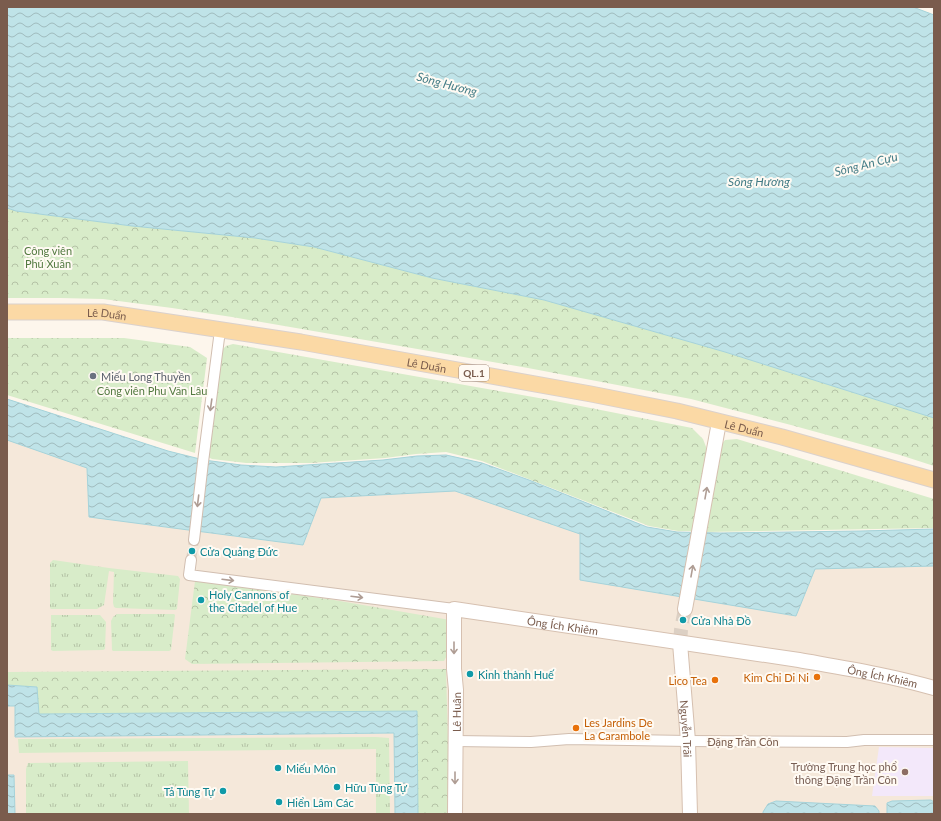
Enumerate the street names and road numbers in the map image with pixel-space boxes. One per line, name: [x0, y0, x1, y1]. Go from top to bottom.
street label: Lê Duẩn: [87, 305, 128, 322]
street label: Lê Duẩn: [406, 355, 448, 374]
road number: QL.1: [459, 365, 489, 381]
street label: Lê Duẩn: [723, 417, 765, 439]
street label: Ông Ích Khiêm: [526, 613, 599, 637]
street label: Ông Ích Khiêm: [846, 662, 919, 690]
street label: Lê Huân: [449, 692, 462, 732]
street label: Nguyễn Trãi: [678, 700, 695, 758]
street label: Đặng Trần Côn: [707, 735, 779, 748]

